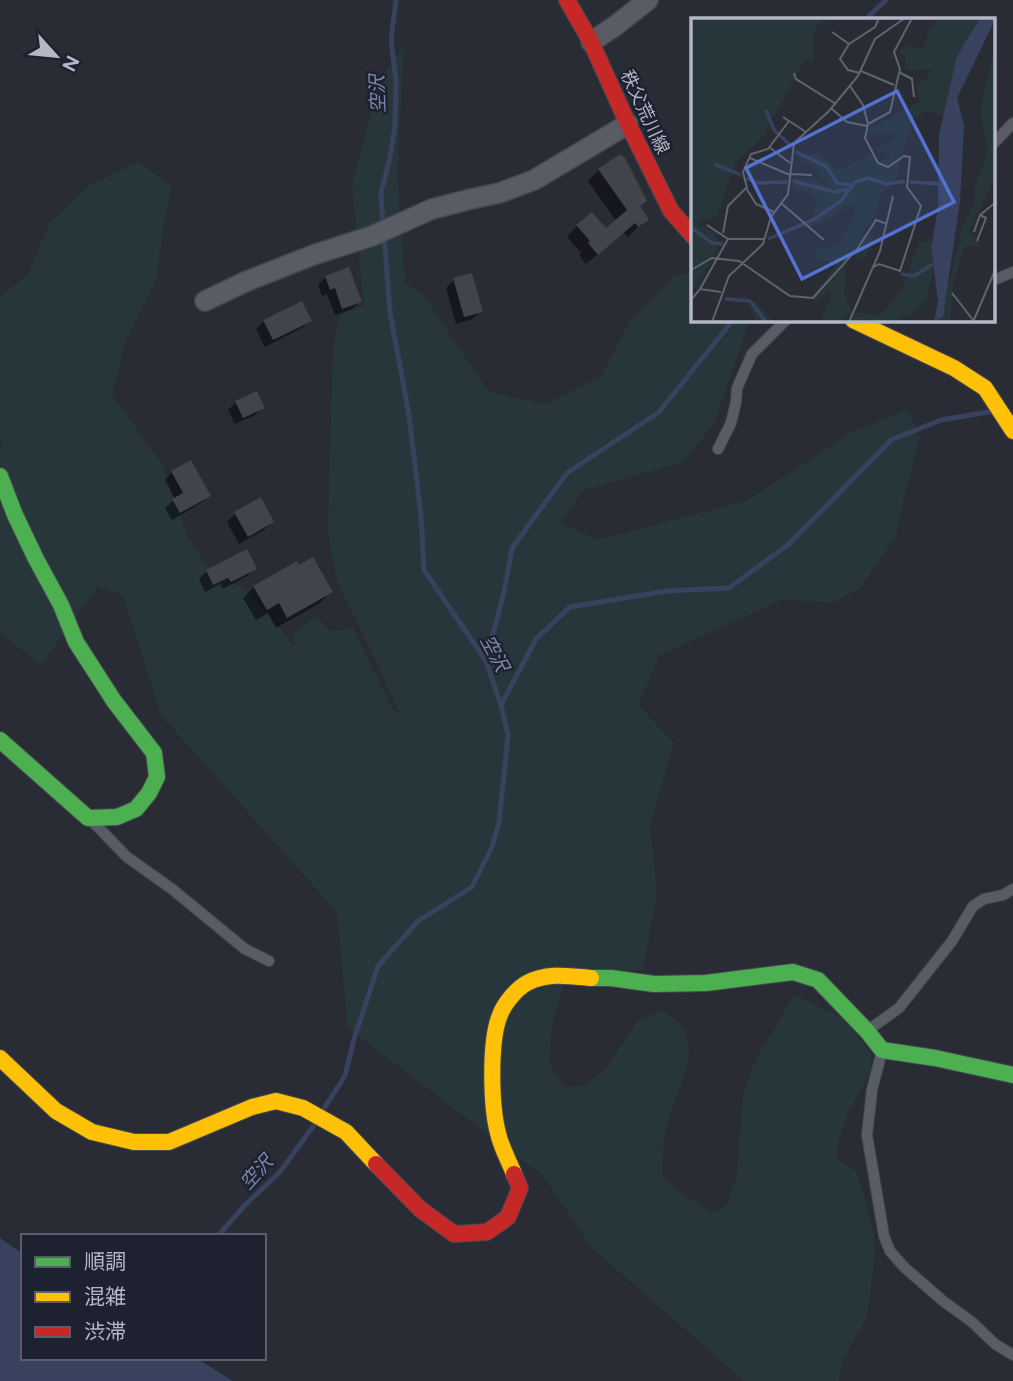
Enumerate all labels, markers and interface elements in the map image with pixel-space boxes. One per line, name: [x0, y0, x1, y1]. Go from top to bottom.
inset map: [691, 18, 996, 322]
north arrow: [21, 21, 91, 91]
text: N: [57, 52, 84, 75]
street label: 秩父荒川線: [616, 67, 674, 157]
water label: 空沢: [365, 72, 390, 113]
water label: 空沢: [475, 631, 515, 678]
water label: 空沢: [235, 1148, 280, 1194]
legend: [21, 1234, 266, 1360]
text: 順調: [84, 1249, 126, 1274]
text: 混雑: [84, 1284, 126, 1309]
text: 渋滞: [84, 1319, 126, 1344]

